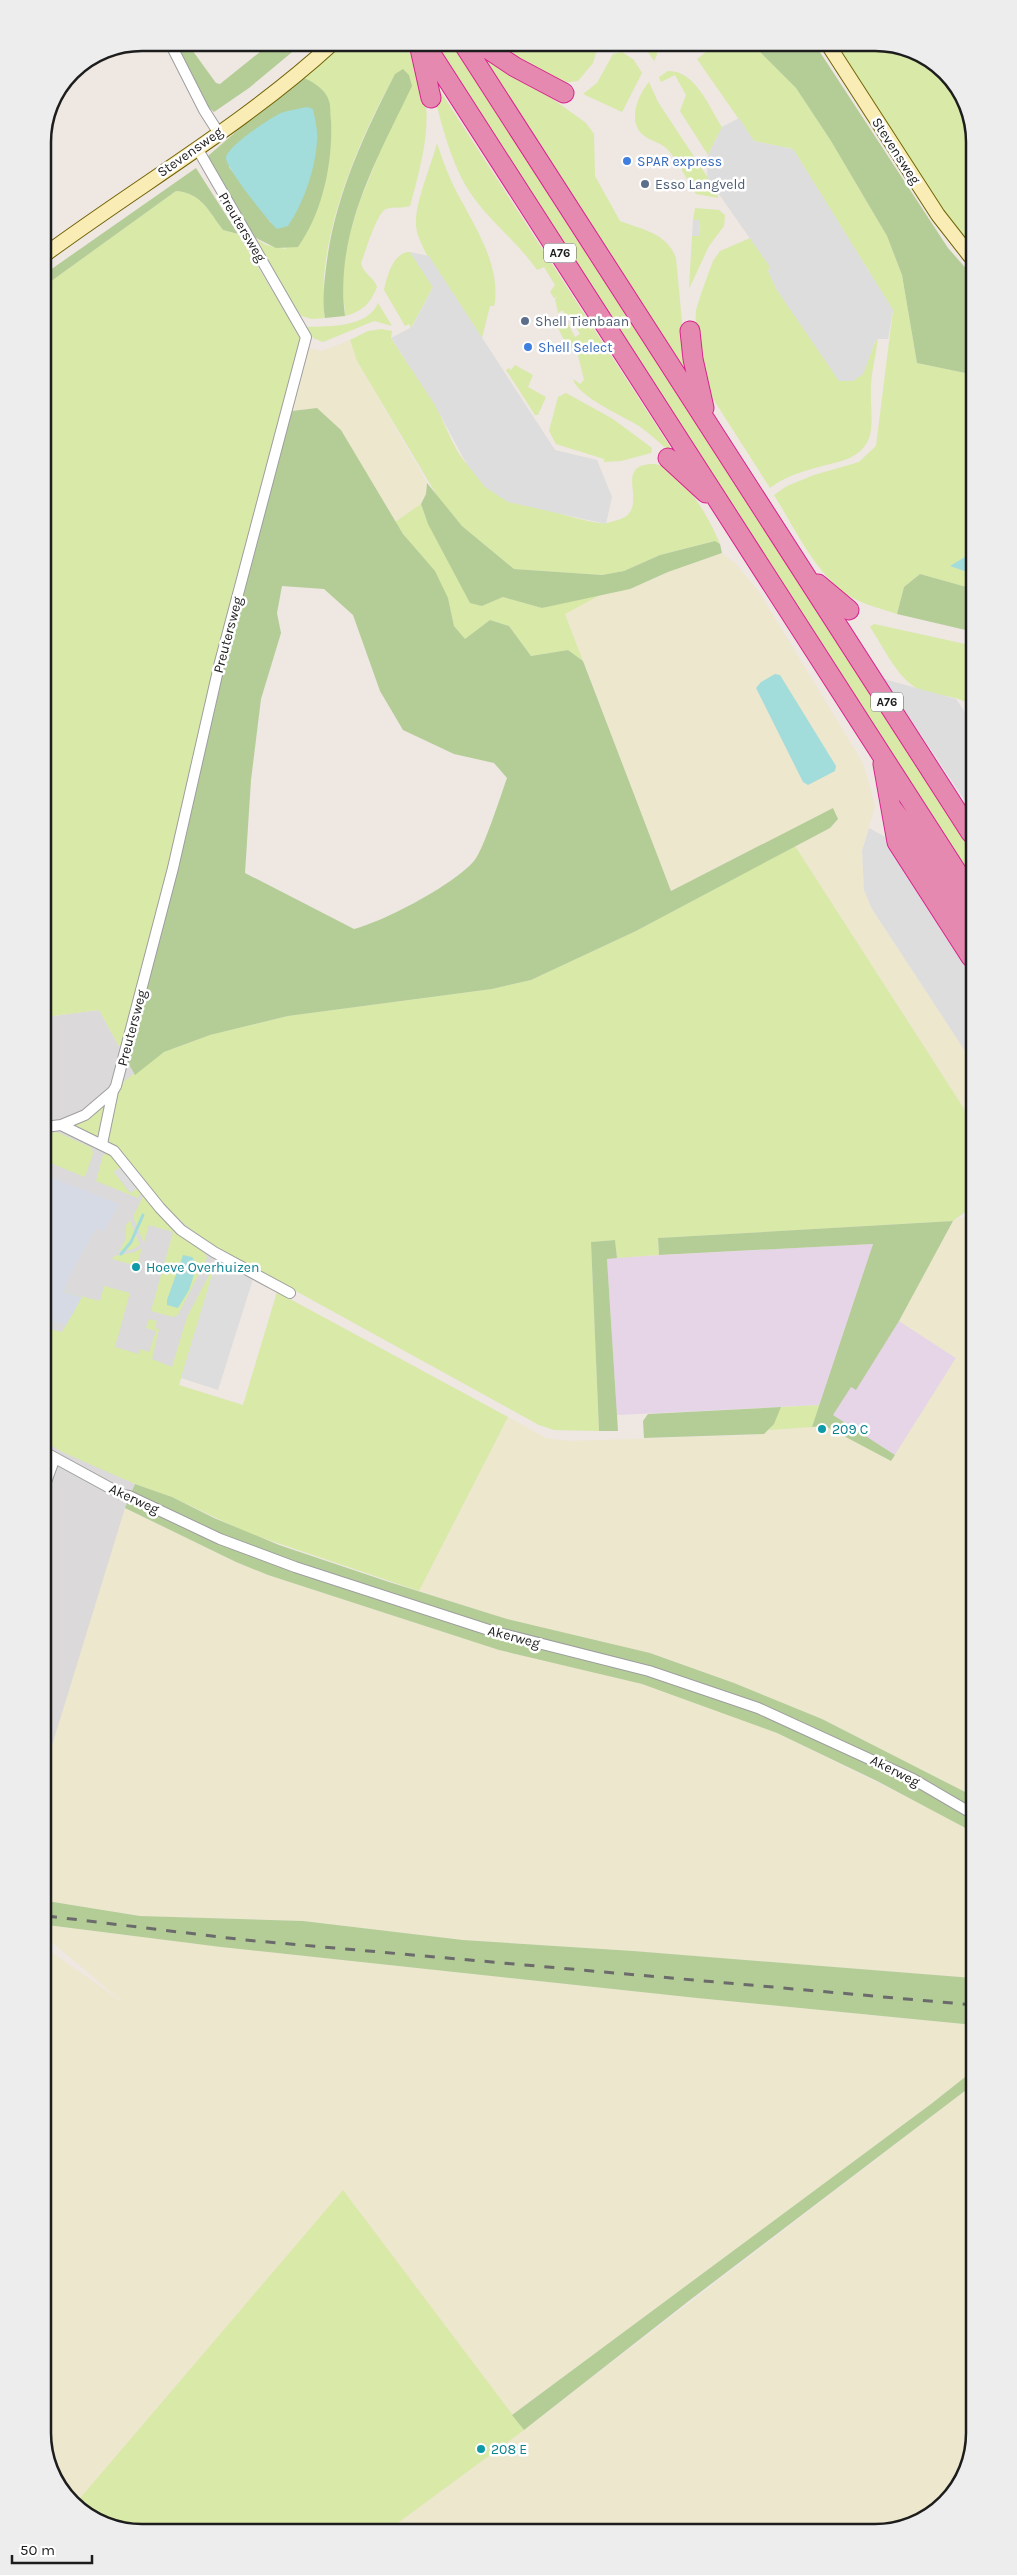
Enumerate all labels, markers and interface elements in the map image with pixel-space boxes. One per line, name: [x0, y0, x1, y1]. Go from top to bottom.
street label: Stevensweg: [868, 114, 924, 188]
street label: Stevensweg: [154, 123, 226, 181]
place label: SPAR express: [637, 153, 722, 170]
marker: SPAR express: [621, 155, 633, 167]
place label: Esso Langveld: [655, 176, 746, 193]
marker: Esso Langveld: [639, 178, 651, 190]
street label: Preutersweg: [214, 189, 270, 265]
road number: A76: [544, 244, 576, 262]
place label: Shell Tienbaan: [535, 313, 629, 330]
marker: Shell Tienbaan: [519, 315, 531, 327]
place label: Shell Select: [538, 339, 613, 356]
marker: Shell Select: [522, 341, 534, 353]
street label: Preutersweg: [210, 595, 246, 675]
road number: A76: [871, 692, 903, 712]
street label: Preutersweg: [114, 988, 150, 1068]
place label: Hoeve Overhuizen: [146, 1259, 259, 1276]
marker: Hoeve Overhuizen: [130, 1261, 142, 1273]
place label: 209 C: [832, 1421, 868, 1438]
marker: 209 C: [816, 1423, 828, 1435]
street label: Akerweg: [106, 1480, 162, 1518]
street label: Akerweg: [486, 1622, 542, 1652]
street label: Akerweg: [867, 1751, 923, 1791]
place label: 208 E: [491, 2441, 527, 2458]
marker: 208 E: [475, 2443, 487, 2455]
scale bar: [12, 2532, 92, 2564]
text: 50 m: [20, 2541, 55, 2559]

